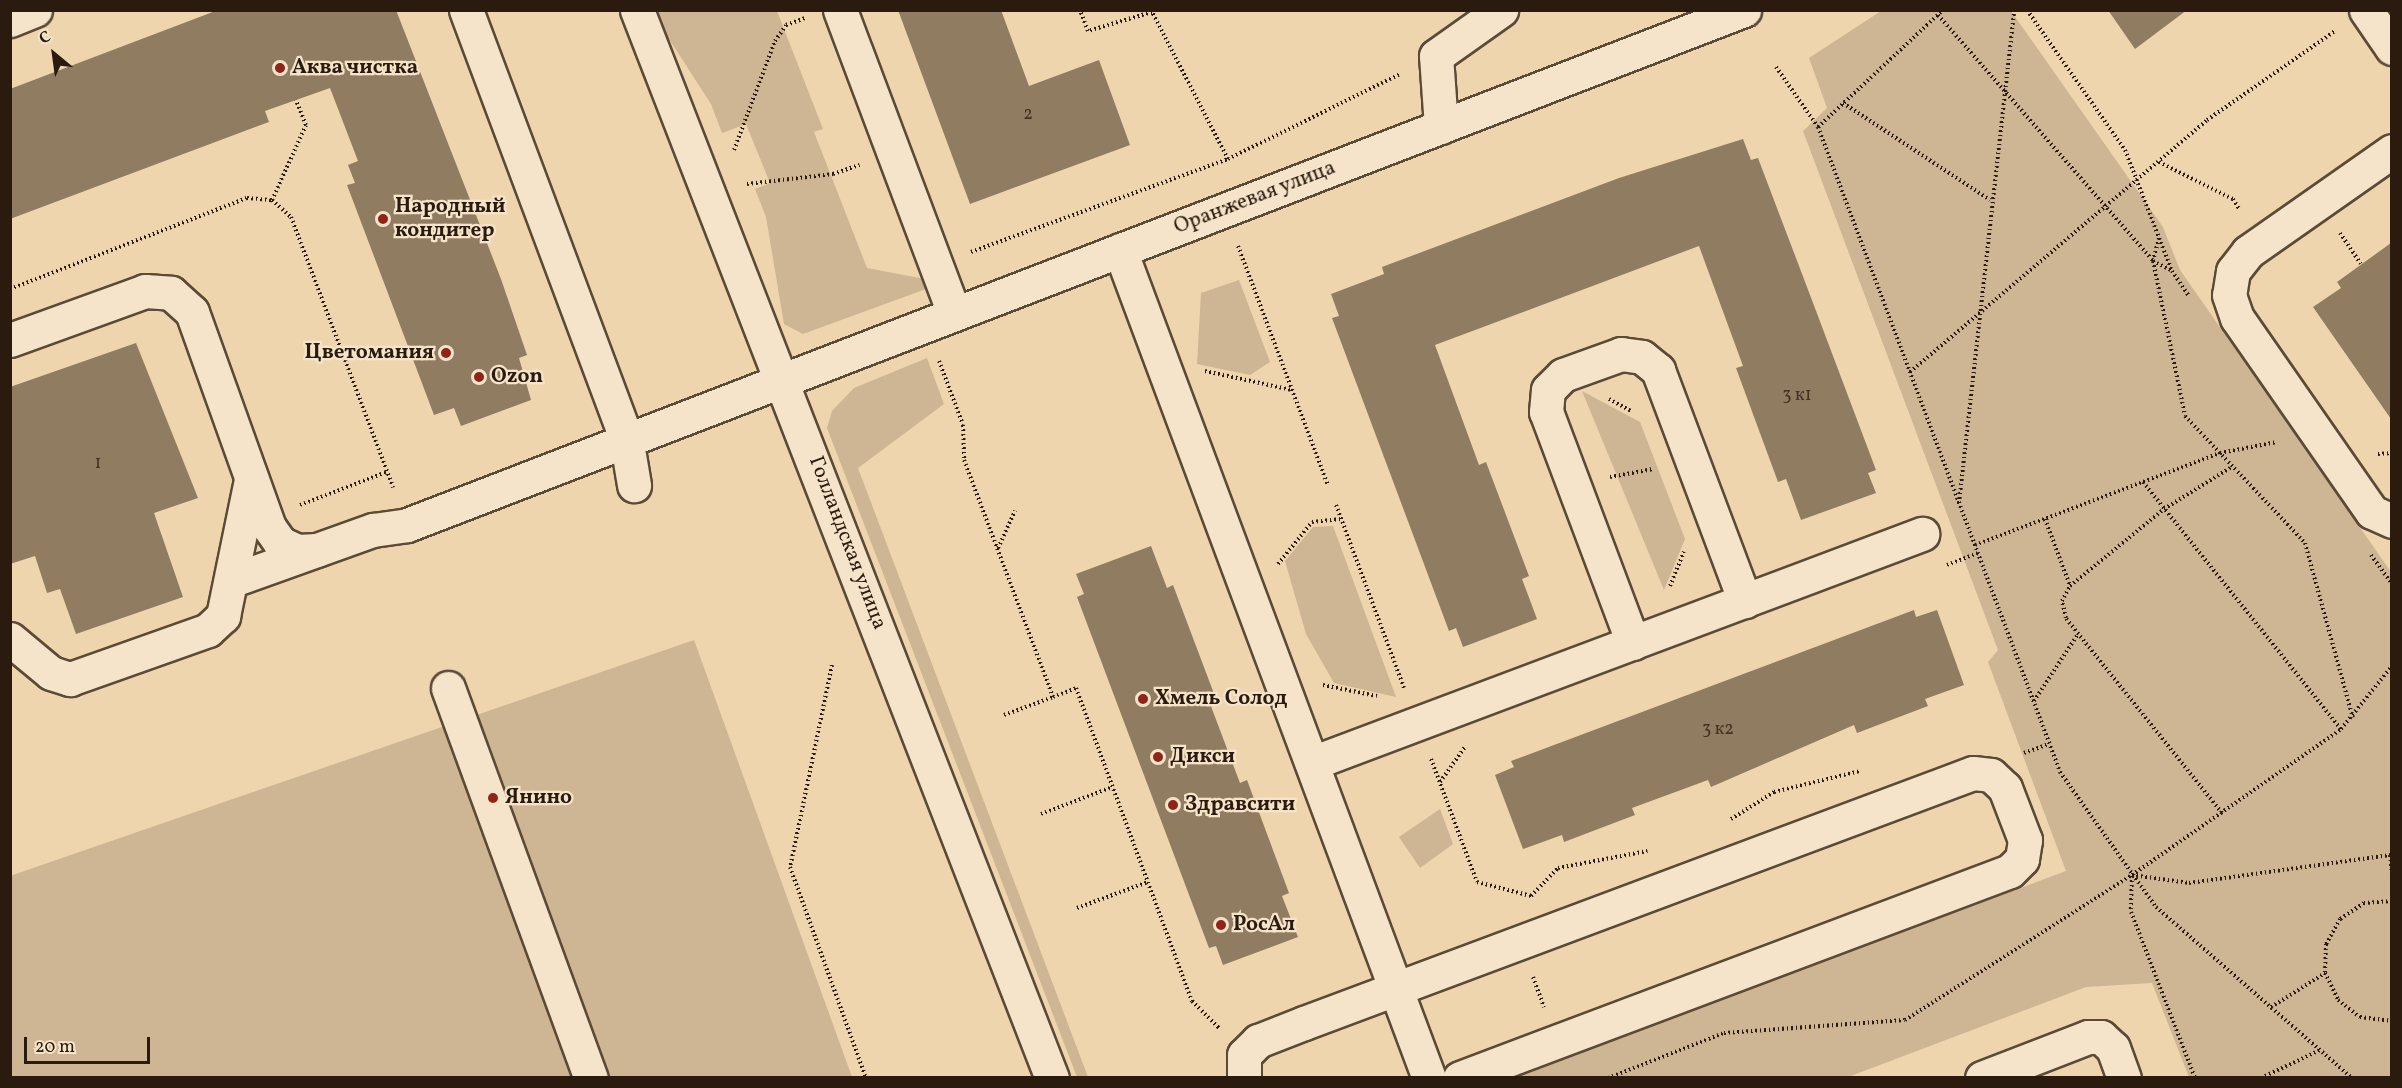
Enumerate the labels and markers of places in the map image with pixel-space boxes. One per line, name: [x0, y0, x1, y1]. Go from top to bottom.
place label: Аква чистка: [292, 55, 418, 81]
marker: Аква чистка: [273, 61, 287, 75]
place label: Народный кондитер: [395, 194, 505, 244]
marker: Народный кондитер: [376, 212, 390, 226]
place label: Цветомания: [304, 340, 434, 366]
marker: Цветомания: [439, 346, 453, 360]
place label: Ozon: [491, 364, 543, 390]
marker: Ozon: [472, 370, 486, 384]
place label: Хмель Солод: [1155, 686, 1287, 712]
marker: Хмель Солод: [1136, 692, 1150, 706]
place label: Дикси: [1170, 744, 1235, 770]
marker: Дикси: [1151, 750, 1165, 764]
place label: Янино: [505, 785, 572, 811]
marker: Янино: [486, 791, 500, 805]
place label: Здравсити: [1185, 792, 1295, 818]
marker: Здравсити: [1166, 798, 1180, 812]
place label: РосАл: [1233, 912, 1295, 938]
marker: РосАл: [1214, 918, 1228, 932]

